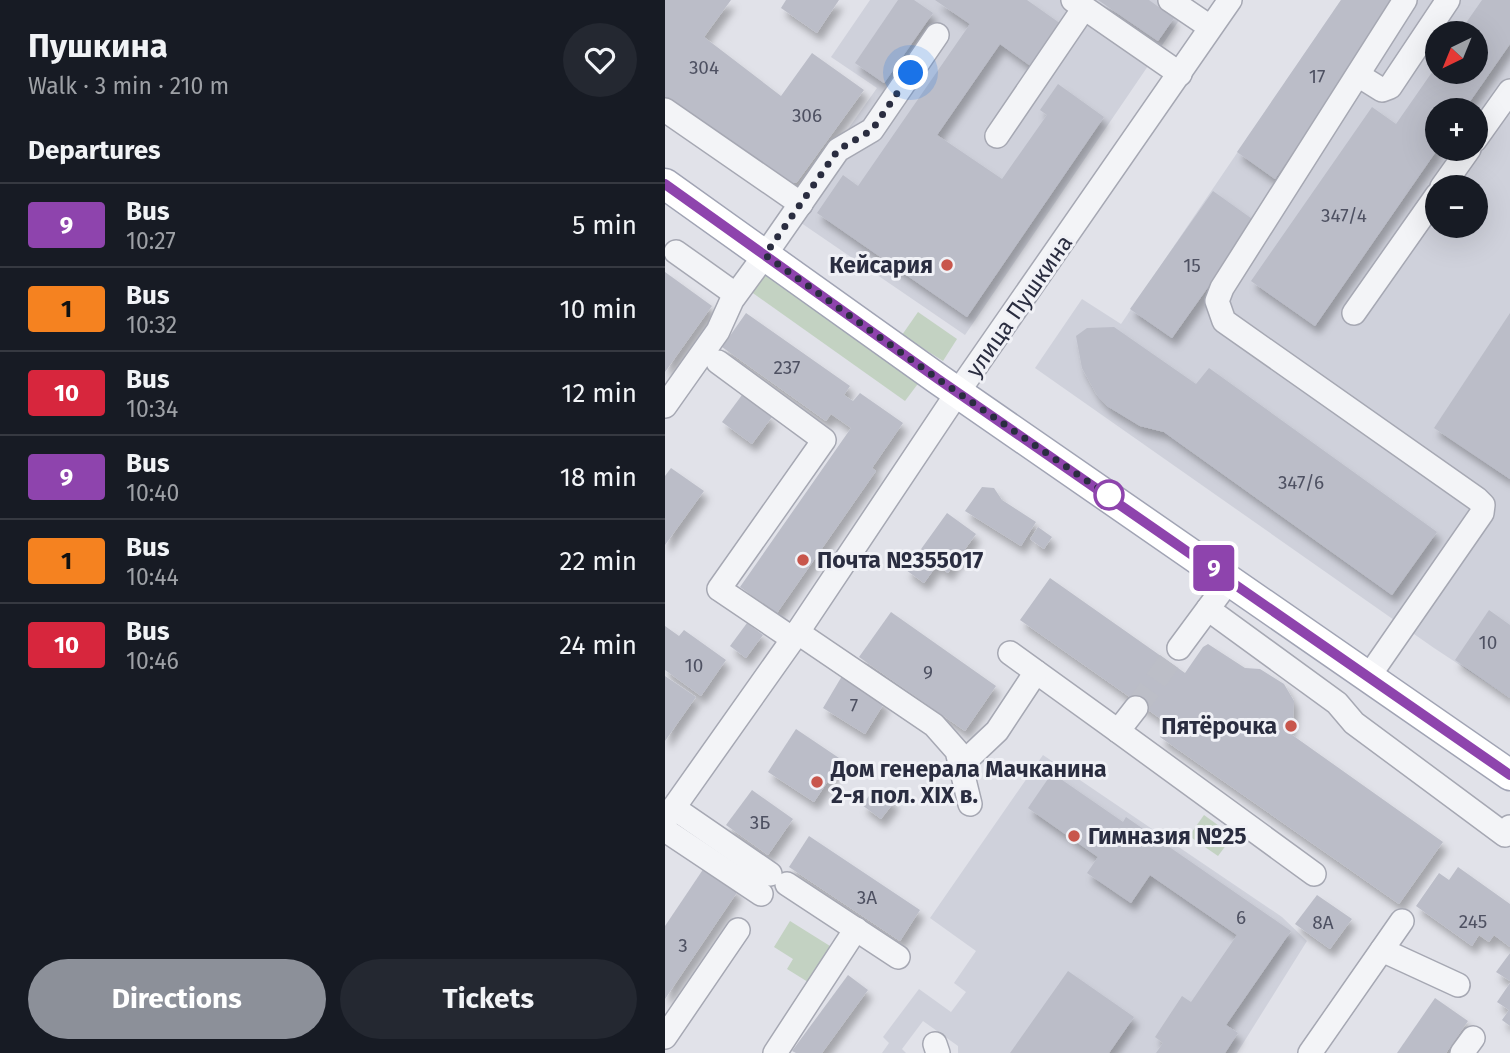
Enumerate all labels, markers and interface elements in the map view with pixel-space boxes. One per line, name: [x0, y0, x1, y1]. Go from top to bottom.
north arrow: [1425, 21, 1487, 84]
map controls: [1425, 21, 1488, 238]
button: heart: [563, 23, 637, 97]
text: Пушкина: [28, 26, 168, 66]
your location: [893, 55, 928, 90]
house number: 304: [689, 56, 719, 79]
house number: 17: [1309, 65, 1325, 88]
text: Walk · 3 min · 210 m: [28, 72, 229, 100]
button: +: [1425, 98, 1488, 161]
house number: 306: [792, 104, 822, 127]
text: Departures: [28, 135, 161, 166]
button: −: [1425, 175, 1488, 238]
text: Bus: [126, 196, 169, 227]
house number: 347/4: [1321, 204, 1367, 227]
text: 5 min: [572, 210, 637, 241]
text: 9: [60, 211, 73, 239]
text: 10:27: [126, 227, 176, 255]
street label: улица Пушкина: [960, 229, 1078, 383]
place label: Кейсария: [829, 251, 933, 279]
house number: 15: [1183, 254, 1201, 277]
marker: Кейсария: [939, 257, 955, 273]
text: Bus: [126, 280, 169, 311]
text: 10 min: [559, 294, 637, 325]
text: 1: [61, 295, 72, 323]
text: 10:32: [126, 311, 177, 339]
house number: 237: [773, 356, 801, 379]
text: Bus: [126, 364, 169, 395]
text: 12 min: [561, 378, 637, 409]
text: 10: [54, 379, 79, 407]
text: 10:34: [126, 395, 178, 423]
text: Bus: [126, 448, 169, 479]
text: 18 min: [560, 462, 637, 493]
text: 9: [60, 463, 73, 491]
house number: 347/6: [1278, 471, 1324, 494]
text: 10:40: [126, 479, 179, 507]
unlabelled marker: [1094, 480, 1124, 510]
text: Bus: [126, 532, 169, 563]
line badge: 9: [1191, 545, 1237, 591]
text: 22 min: [560, 546, 637, 577]
place label: Почта №355017: [817, 546, 984, 574]
text: 1: [61, 547, 72, 575]
marker: Почта №355017: [795, 552, 811, 568]
text: 9: [1207, 554, 1221, 582]
text: 10:44: [126, 563, 179, 591]
text: Bus: [126, 616, 169, 647]
text: 24 min: [559, 630, 637, 661]
text: 10: [54, 631, 79, 659]
house number: 10: [1479, 631, 1497, 654]
text: 10:46: [126, 647, 179, 675]
house number: 10: [685, 654, 703, 677]
house number: 9: [923, 661, 933, 684]
house number: 7: [850, 694, 858, 717]
place label: Пятёрочка: [1161, 712, 1277, 740]
marker: Пятёрочка: [1283, 718, 1299, 734]
place label: Дом генерала Мачканина 2-я пол. XIX в.: [830, 755, 1107, 809]
marker: Дом генерала Мачканина 2-я пол. XIX в.: [809, 774, 825, 790]
house number: 3Б: [750, 811, 770, 834]
place label: Гимназия №25: [1088, 822, 1247, 850]
marker: Гимназия №25: [1066, 828, 1082, 844]
house number: 3А: [857, 886, 877, 909]
house number: 6: [1236, 906, 1246, 929]
house number: 245: [1459, 910, 1487, 933]
house number: 8А: [1312, 911, 1334, 934]
house number: 3: [678, 934, 688, 957]
button: Directions: [28, 959, 326, 1039]
button: Tickets: [340, 959, 637, 1039]

